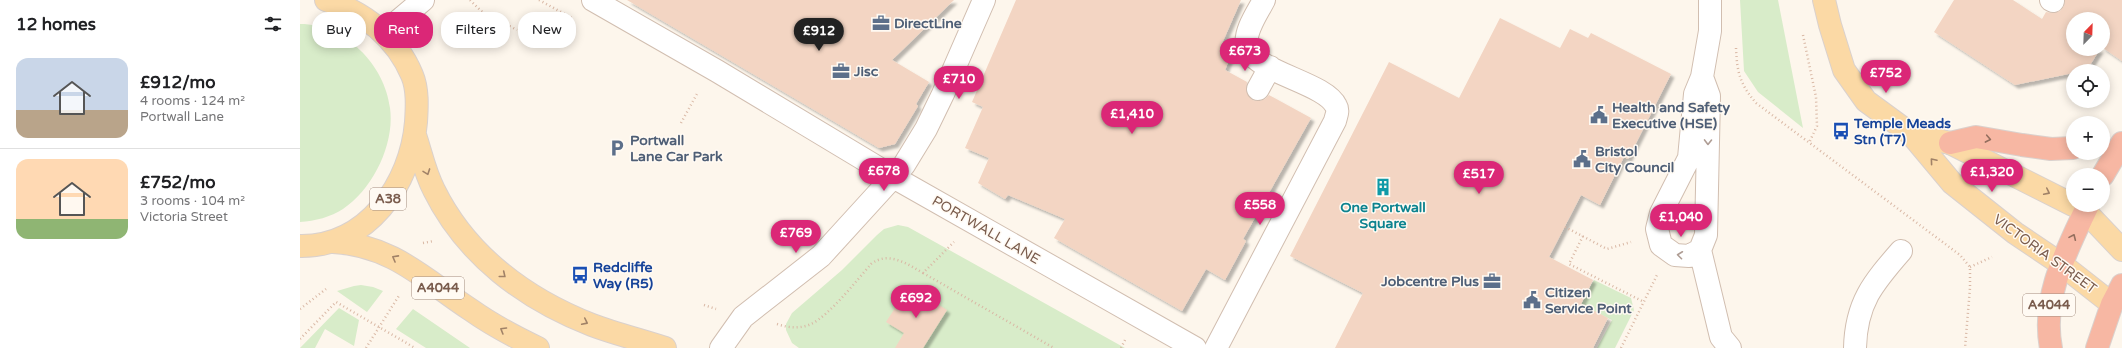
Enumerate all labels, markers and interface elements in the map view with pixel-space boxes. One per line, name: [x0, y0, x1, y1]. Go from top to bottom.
chip: Buy: [312, 12, 366, 48]
chip: Rent: [374, 12, 433, 48]
chip: Filters: [441, 12, 510, 48]
chip: New: [518, 12, 576, 48]
north arrow: [2066, 12, 2110, 56]
map controls: [2066, 12, 2110, 212]
icon: filters: [262, 13, 284, 35]
office icon: DirectLine: [871, 13, 891, 33]
text: 12 homes: [16, 14, 96, 35]
place label: DirectLine: [894, 15, 962, 32]
pin: £912: [795, 18, 843, 52]
text: £912: [803, 23, 835, 39]
pin: £673: [1221, 38, 1269, 72]
text: £673: [1229, 43, 1261, 59]
pin: £752: [1862, 60, 1910, 94]
office icon: Jisc: [831, 61, 851, 81]
place label: Jisc: [853, 63, 879, 80]
button: locate: [2066, 64, 2110, 108]
text: £752: [1870, 65, 1902, 81]
pin: £710: [935, 66, 983, 100]
text: £710: [943, 71, 975, 87]
text: £912/mo: [140, 72, 216, 93]
icon: home: [48, 74, 96, 122]
text: 4 rooms · 124 m²: [140, 93, 245, 109]
place label: Health and Safety Executive (HSE): [1612, 99, 1730, 132]
pin: £1,410: [1099, 101, 1165, 135]
public building icon: Health and Safety Executive (HSE): [1589, 105, 1609, 125]
text: £1,410: [1110, 106, 1154, 122]
text: Portwall Lane: [140, 109, 224, 125]
place label: Temple Meads Stn (T7): [1853, 115, 1951, 148]
button: +: [2066, 116, 2110, 160]
bus stop icon: Temple Meads Stn (T7): [1831, 121, 1851, 141]
place label: Portwall Lane Car Park: [630, 132, 723, 165]
one-way arrow: [1985, 134, 1991, 143]
parking icon: Portwall Lane Car Park: [607, 138, 627, 158]
one-way arrow: [1704, 139, 1712, 145]
place label: Bristol City Council: [1595, 143, 1674, 176]
public building icon: Bristol City Council: [1572, 149, 1592, 169]
pin: £678: [860, 158, 908, 192]
one-way arrow: [1931, 158, 1938, 166]
pin: £1,320: [1959, 159, 2025, 193]
pin: £517: [1455, 161, 1503, 195]
text: £678: [868, 163, 900, 179]
text: £1,320: [1970, 164, 2014, 180]
text: £517: [1463, 166, 1495, 182]
button: −: [2066, 168, 2110, 212]
one-way arrow: [422, 169, 431, 176]
text: £752/mo: [140, 172, 216, 193]
icon: home: [48, 175, 96, 223]
building icon: One Portwall Square: [1373, 177, 1393, 197]
one-way arrow: [2043, 187, 2051, 195]
road number: A38: [370, 188, 406, 210]
street label: PORTWALL LANE: [929, 192, 1043, 268]
pin: £558: [1236, 192, 1284, 226]
text: 3 rooms · 104 m²: [140, 193, 245, 209]
text: £558: [1244, 197, 1276, 213]
place label: One Portwall Square: [1340, 199, 1426, 232]
pin: £1,040: [1648, 204, 1714, 238]
text: Victoria Street: [140, 209, 228, 225]
text: £1,040: [1659, 209, 1703, 225]
street label: VICTORIA STREET: [1990, 211, 2101, 298]
pin: £769: [772, 220, 820, 254]
text: £769: [780, 225, 812, 241]
one-way arrow: [2068, 234, 2076, 241]
one-way arrow: [1677, 250, 1683, 259]
one-way arrow: [392, 256, 399, 263]
place label: Redcliffe Way (R5): [593, 259, 653, 292]
bus stop icon: Redcliffe Way (R5): [570, 265, 590, 285]
one-way arrow: [498, 271, 505, 278]
office icon: Jobcentre Plus: [1482, 271, 1502, 291]
place label: Jobcentre Plus: [1380, 273, 1479, 290]
road number: A4044: [412, 277, 464, 299]
place label: Citizen Service Point: [1545, 284, 1632, 317]
pin: £692: [892, 285, 940, 319]
text: £692: [900, 290, 932, 306]
public building icon: Citizen Service Point: [1522, 290, 1542, 310]
road number: A4044: [2023, 294, 2075, 316]
one-way arrow: [581, 317, 589, 325]
one-way arrow: [500, 327, 507, 335]

